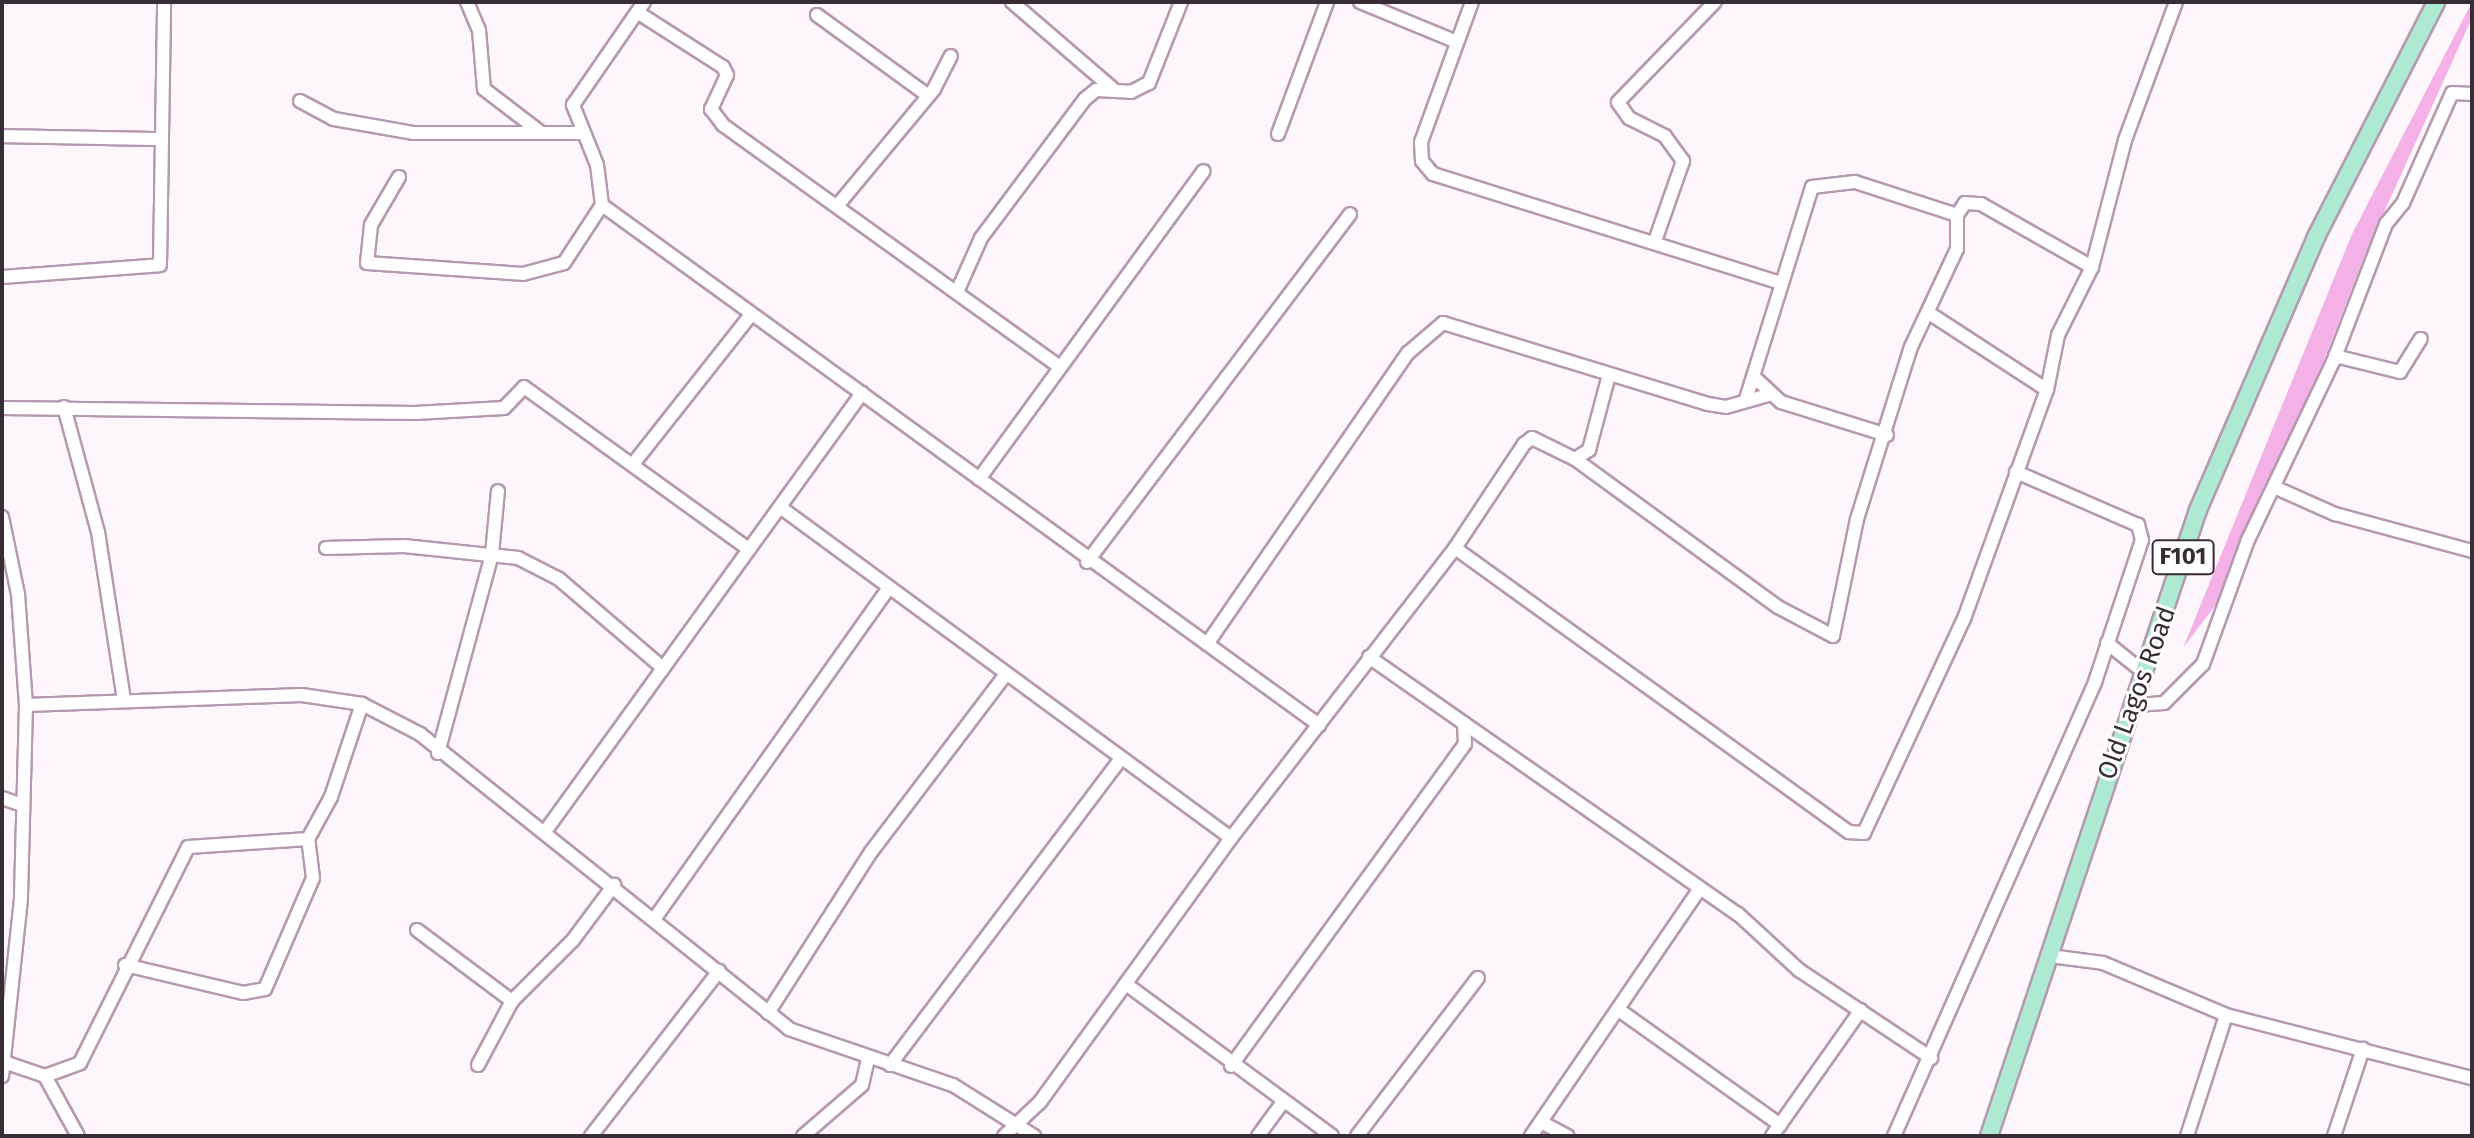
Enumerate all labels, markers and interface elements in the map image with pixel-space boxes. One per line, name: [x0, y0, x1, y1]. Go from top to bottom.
road number: F101: [2151, 537, 2215, 577]
street label: Old Lagos Road: [2091, 602, 2183, 784]

